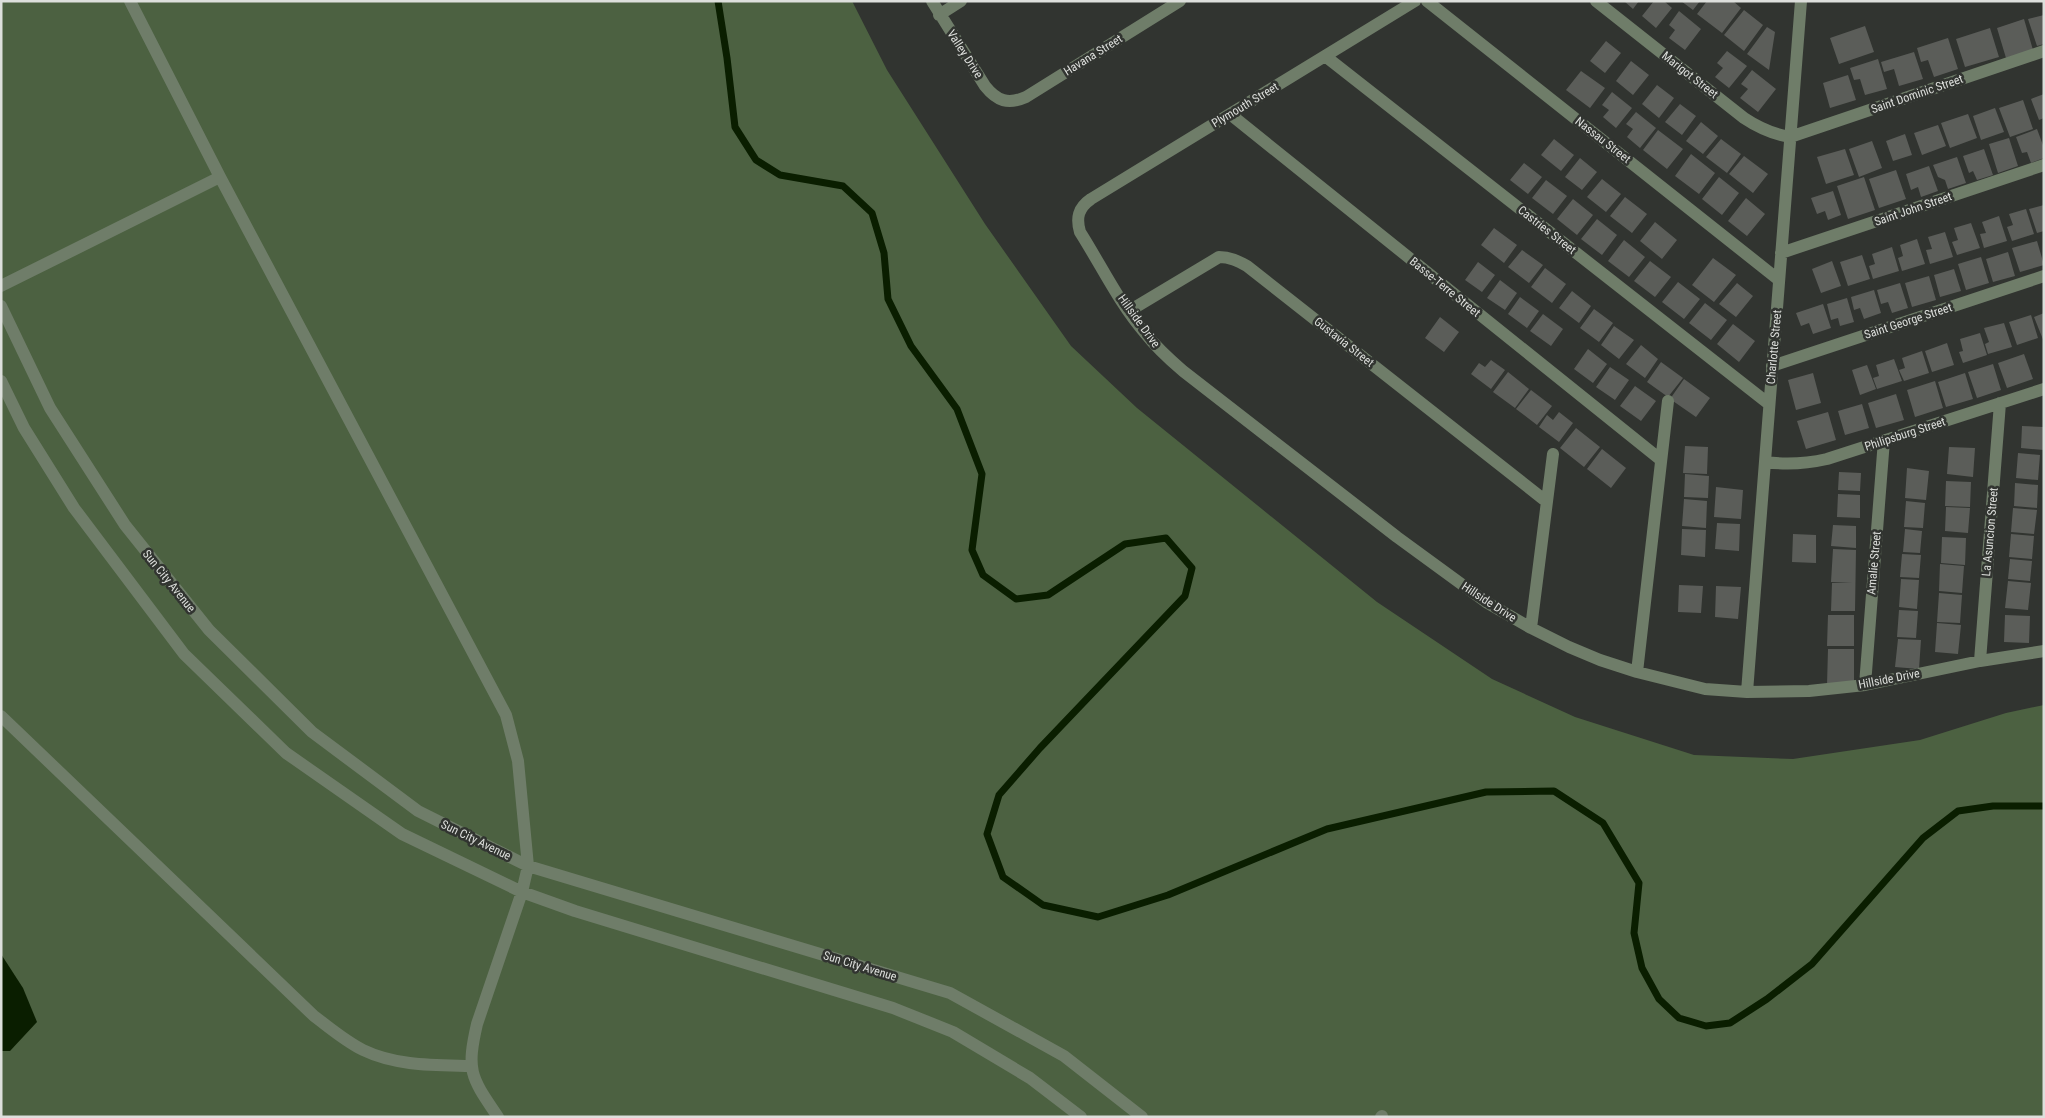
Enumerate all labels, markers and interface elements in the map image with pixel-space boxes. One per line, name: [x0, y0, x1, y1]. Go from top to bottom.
street label: Valley Drive: [944, 27, 986, 81]
street label: Havana Street: [1061, 31, 1125, 79]
street label: Marigot Street: [1659, 49, 1721, 102]
street label: Saint Dominic Street: [1869, 72, 1965, 116]
street label: Plymouth Street: [1209, 79, 1281, 130]
street label: Nassau Street: [1572, 114, 1634, 166]
street label: Saint John Street: [1872, 189, 1954, 229]
street label: Castries Street: [1515, 203, 1579, 257]
street label: Basse-Terre Street: [1407, 254, 1483, 320]
street label: Hillside Drive: [1115, 292, 1163, 351]
street label: Saint George Street: [1862, 300, 1954, 342]
street label: Charlotte Street: [1764, 309, 1784, 385]
street label: Gustavia Street: [1311, 314, 1377, 370]
street label: Philipsburg Street: [1863, 414, 1948, 454]
street label: La Asuncion Street: [1979, 487, 2001, 577]
street label: Amalie Street: [1864, 530, 1884, 595]
street label: Sun City Avenue: [140, 547, 199, 615]
street label: Hillside Drive: [1459, 579, 1519, 625]
street label: Hillside Drive: [1857, 666, 1921, 692]
street label: Sun City Avenue: [439, 817, 514, 863]
street label: Sun City Avenue: [822, 948, 899, 984]

